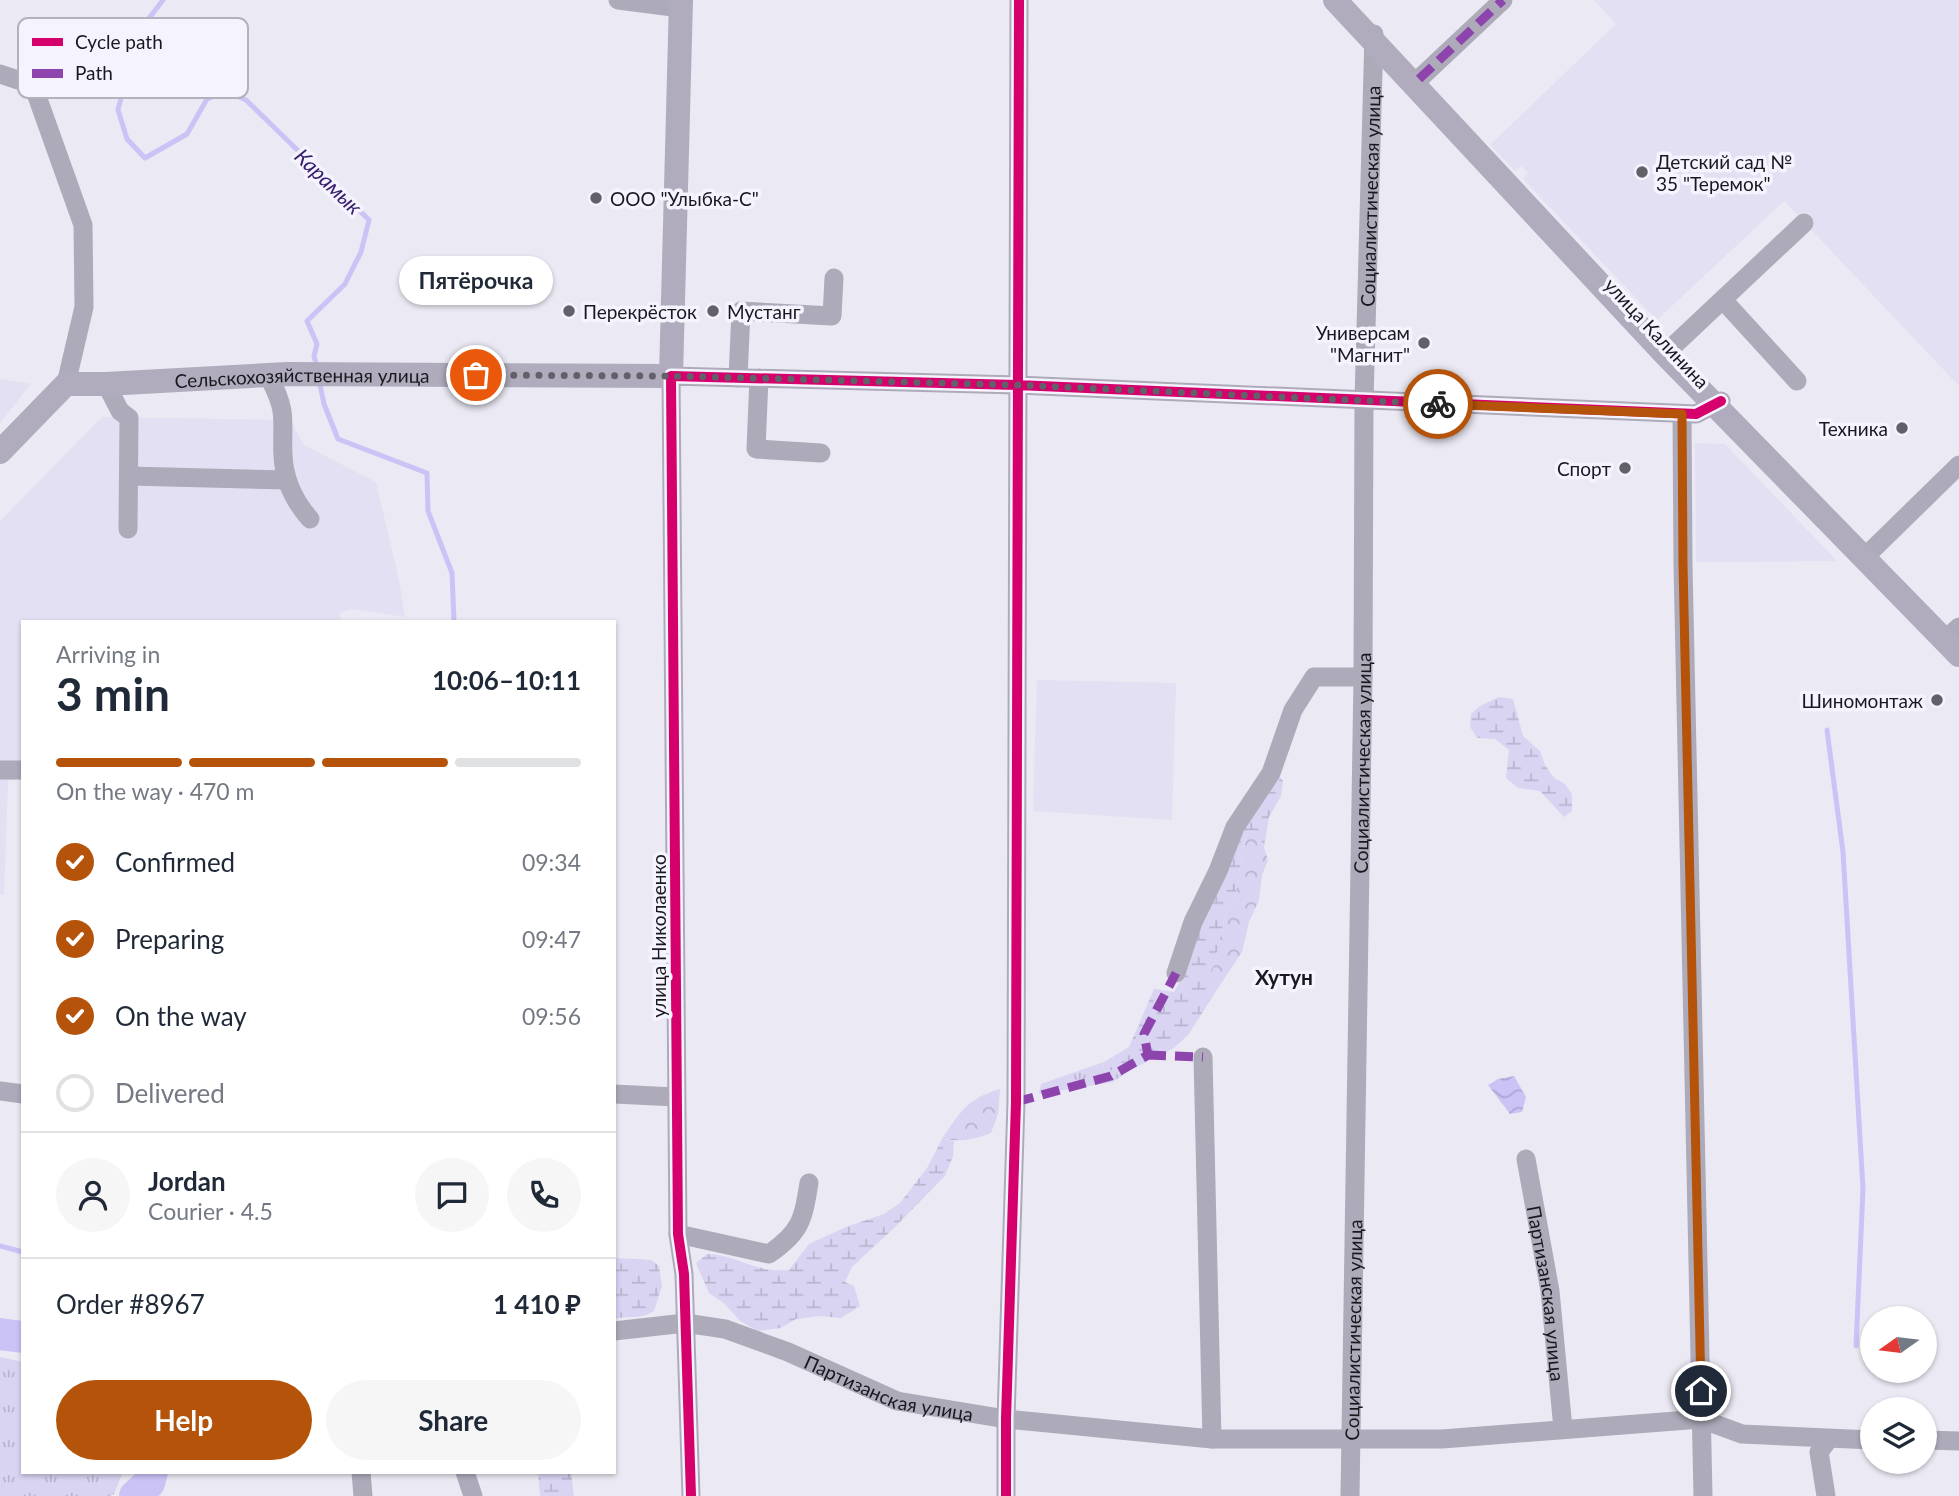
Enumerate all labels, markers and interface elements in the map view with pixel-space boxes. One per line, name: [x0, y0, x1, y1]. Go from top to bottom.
legend: [18, 18, 248, 98]
text: Cycle path: [75, 30, 163, 53]
text: Path: [75, 61, 113, 84]
street label: Социалистическая улица: [1355, 85, 1384, 307]
water label: Карамык: [290, 143, 368, 219]
place label: Детский сад № 35 "Теремок": [1656, 150, 1792, 195]
marker: Детский сад № 35 "Теремок": [1634, 164, 1650, 180]
place label: ООО "Улыбка-С": [610, 187, 759, 210]
marker: ООО "Улыбка-С": [588, 190, 604, 206]
callout: Пятёрочка: [399, 256, 553, 305]
text: Пятёрочка: [419, 266, 533, 294]
street label: улица Калинина: [1600, 273, 1714, 393]
place label: Перекрёсток: [583, 300, 697, 323]
place label: Мустанг: [727, 300, 801, 323]
marker: Перекрёсток: [561, 303, 577, 319]
marker: Мустанг: [705, 303, 721, 319]
place label: Универсам "Магнит": [1316, 321, 1410, 366]
marker: Универсам "Магнит": [1416, 335, 1432, 351]
pin: [446, 345, 506, 405]
icon: bag: [457, 356, 495, 394]
street label: Сельскохозяйственная улица: [174, 362, 430, 392]
courier: [1403, 369, 1473, 439]
icon: bike: [1419, 385, 1457, 423]
place label: Техника: [1819, 417, 1888, 440]
marker: Техника: [1894, 420, 1910, 436]
place label: Спорт: [1557, 457, 1611, 480]
marker: Спорт: [1617, 460, 1633, 476]
text: Arriving in: [56, 640, 160, 668]
street label: Социалистическая улица: [1348, 652, 1375, 874]
text: 10:06–10:11: [432, 664, 581, 696]
text: 3 min: [56, 666, 170, 721]
place label: Шиномонтаж: [1801, 689, 1923, 712]
marker: Шиномонтаж: [1929, 692, 1945, 708]
text: On the way · 470 m: [56, 777, 255, 805]
icon: check: [56, 843, 94, 881]
text: Confirmed: [115, 846, 235, 878]
text: 09:34: [522, 848, 581, 876]
street label: улица Николаенко: [647, 854, 670, 1018]
icon: check: [56, 920, 94, 958]
text: Preparing: [115, 923, 224, 955]
text: 09:47: [522, 925, 581, 953]
district label: Хутун: [1255, 964, 1313, 989]
icon: check: [56, 997, 94, 1035]
text: On the way: [115, 1000, 247, 1032]
text: 09:56: [522, 1002, 581, 1030]
text: Delivered: [115, 1077, 225, 1109]
button: person: [56, 1158, 130, 1232]
button: chat: [415, 1158, 489, 1232]
button: phone: [507, 1158, 581, 1232]
text: Jordan: [148, 1165, 226, 1197]
text: Courier · 4.5: [148, 1197, 273, 1225]
street label: Партизанская улица: [1523, 1204, 1570, 1382]
street label: Социалистическая улица: [1339, 1219, 1366, 1441]
text: Order #8967: [56, 1288, 205, 1320]
text: 1 410 ₽: [493, 1288, 581, 1320]
north arrow: [1860, 1306, 1937, 1382]
map controls: [1860, 1306, 1937, 1474]
street label: Партизанская улица: [801, 1349, 975, 1425]
pin: [1671, 1361, 1731, 1421]
icon: home: [1682, 1372, 1720, 1410]
button: Help: [56, 1380, 312, 1460]
button: Share: [326, 1380, 581, 1460]
button: layers: [1860, 1397, 1937, 1474]

